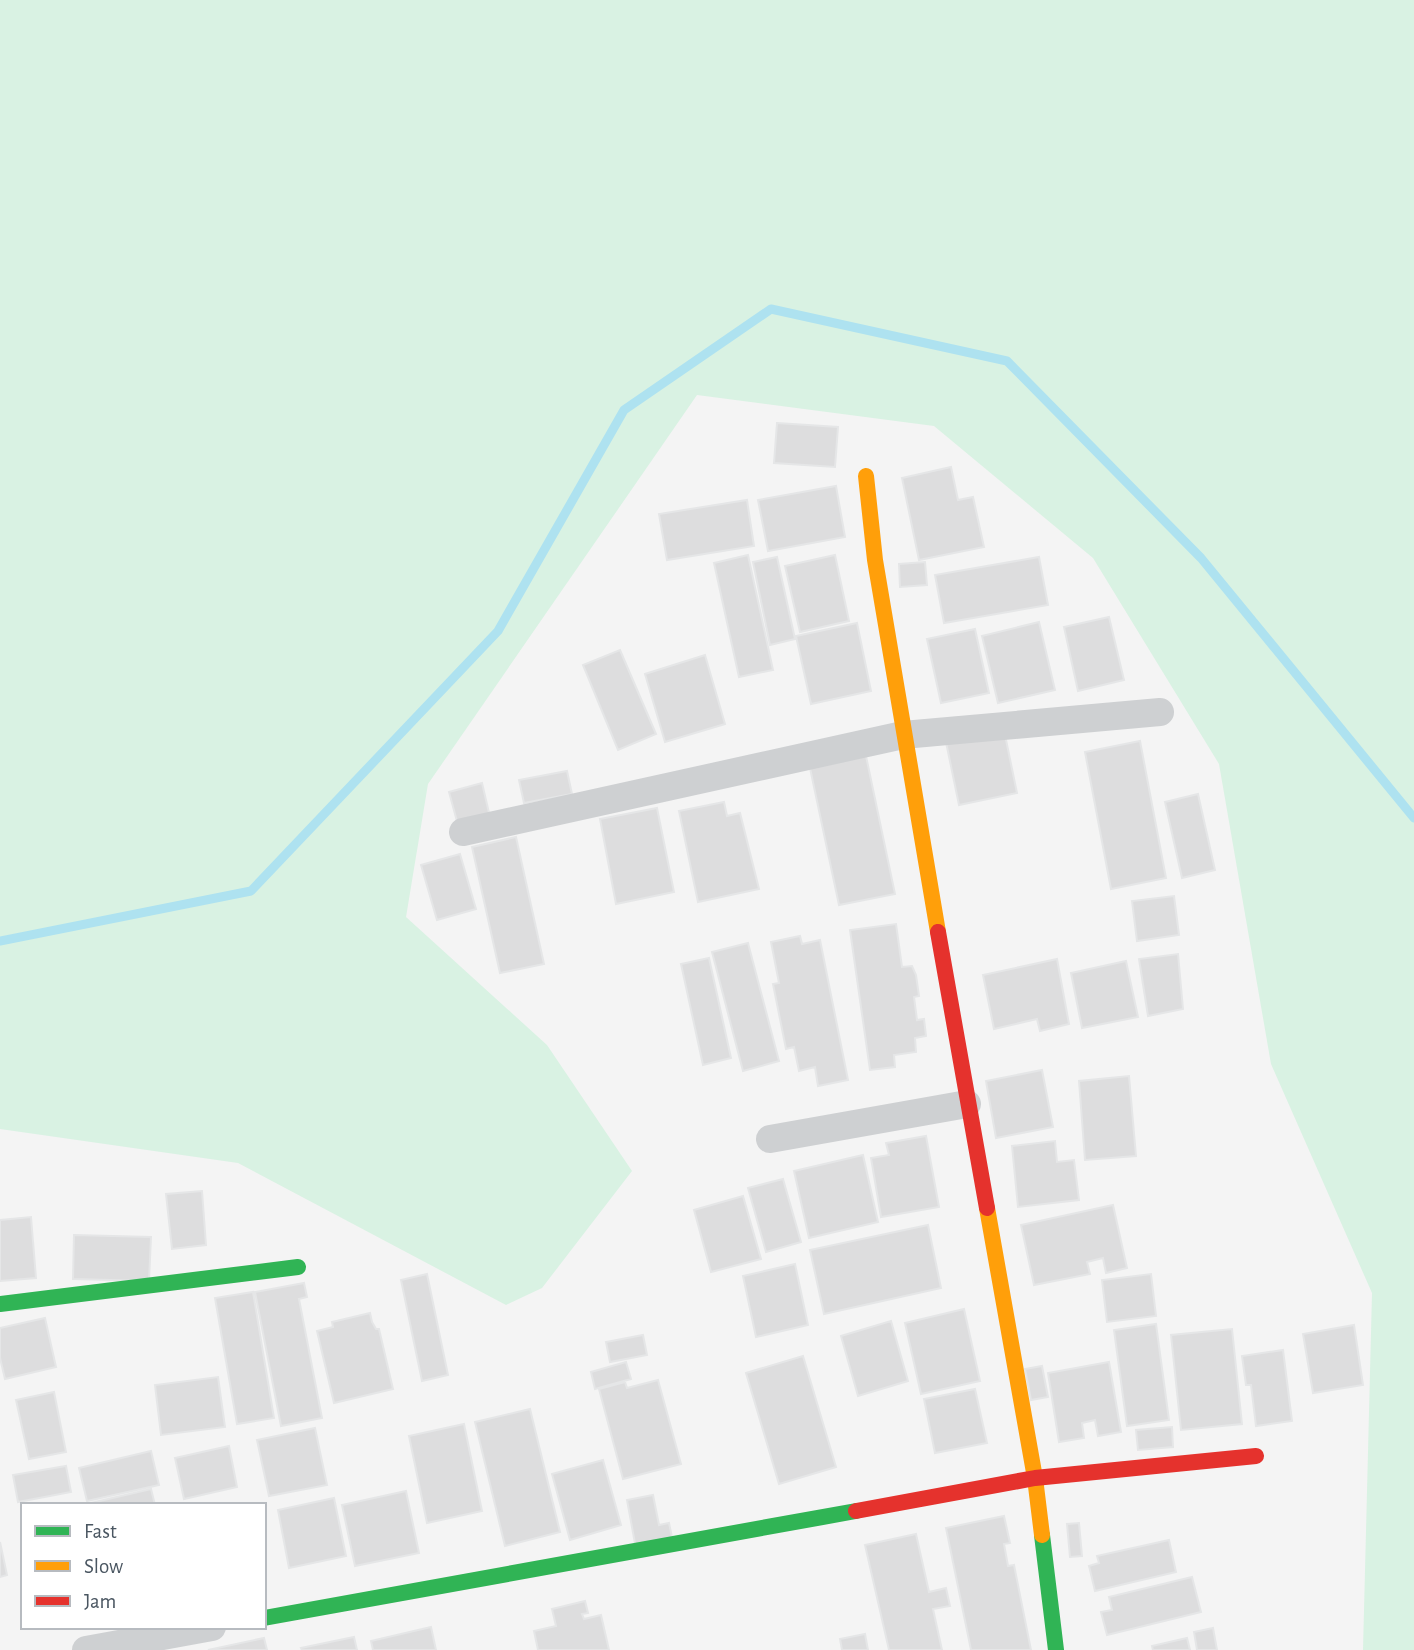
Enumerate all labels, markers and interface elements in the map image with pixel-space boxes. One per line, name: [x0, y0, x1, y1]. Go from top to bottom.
legend: [21, 1503, 266, 1629]
text: Fast: [84, 1521, 117, 1542]
text: Slow: [84, 1556, 123, 1577]
text: Jam: [84, 1591, 116, 1612]

